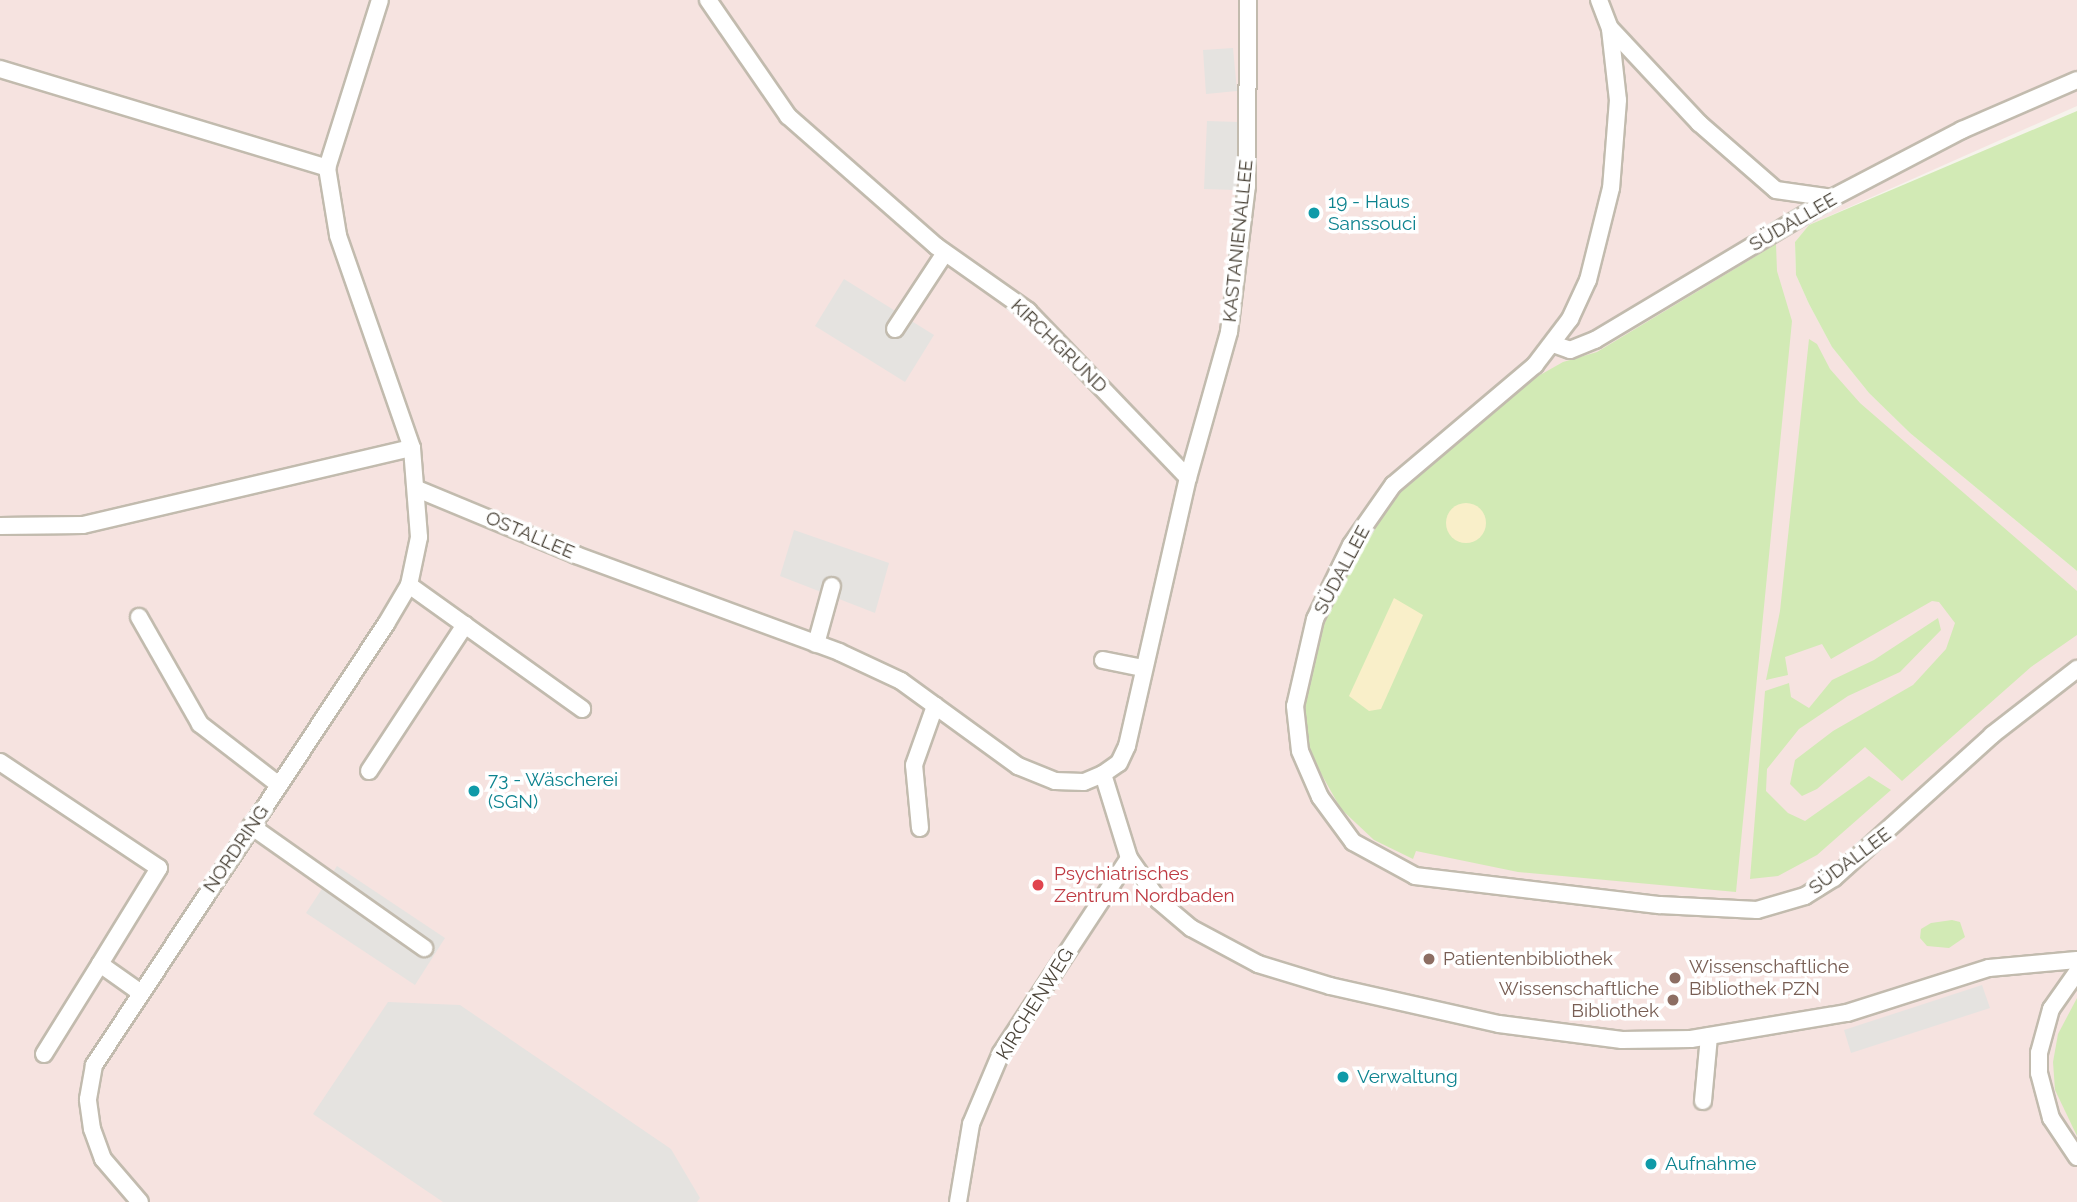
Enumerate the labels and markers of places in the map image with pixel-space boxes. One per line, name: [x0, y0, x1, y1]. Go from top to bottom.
place label: 19 - Haus Sanssouci: [1328, 191, 1416, 235]
marker: 19 - Haus Sanssouci: [1306, 205, 1322, 221]
place label: 73 - Wäscherei (SGN): [488, 769, 619, 813]
marker: 73 - Wäscherei (SGN): [466, 783, 482, 799]
place label: Psychiatrisches Zentrum Nordbaden: [1054, 863, 1235, 907]
marker: Psychiatrisches Zentrum Nordbaden: [1028, 875, 1048, 895]
place label: Patientenbibliothek: [1443, 948, 1613, 970]
marker: Patientenbibliothek: [1421, 951, 1437, 967]
place label: Wissenschaftliche Bibliothek PZN: [1689, 956, 1849, 1000]
marker: Wissenschaftliche Bibliothek PZN: [1667, 970, 1683, 986]
place label: Wissenschaftliche Bibliothek: [1499, 978, 1659, 1022]
marker: Wissenschaftliche Bibliothek: [1665, 992, 1681, 1008]
place label: Verwaltung: [1357, 1066, 1458, 1088]
marker: Verwaltung: [1335, 1069, 1351, 1085]
place label: Aufnahme: [1665, 1153, 1756, 1175]
marker: Aufnahme: [1643, 1156, 1659, 1172]

